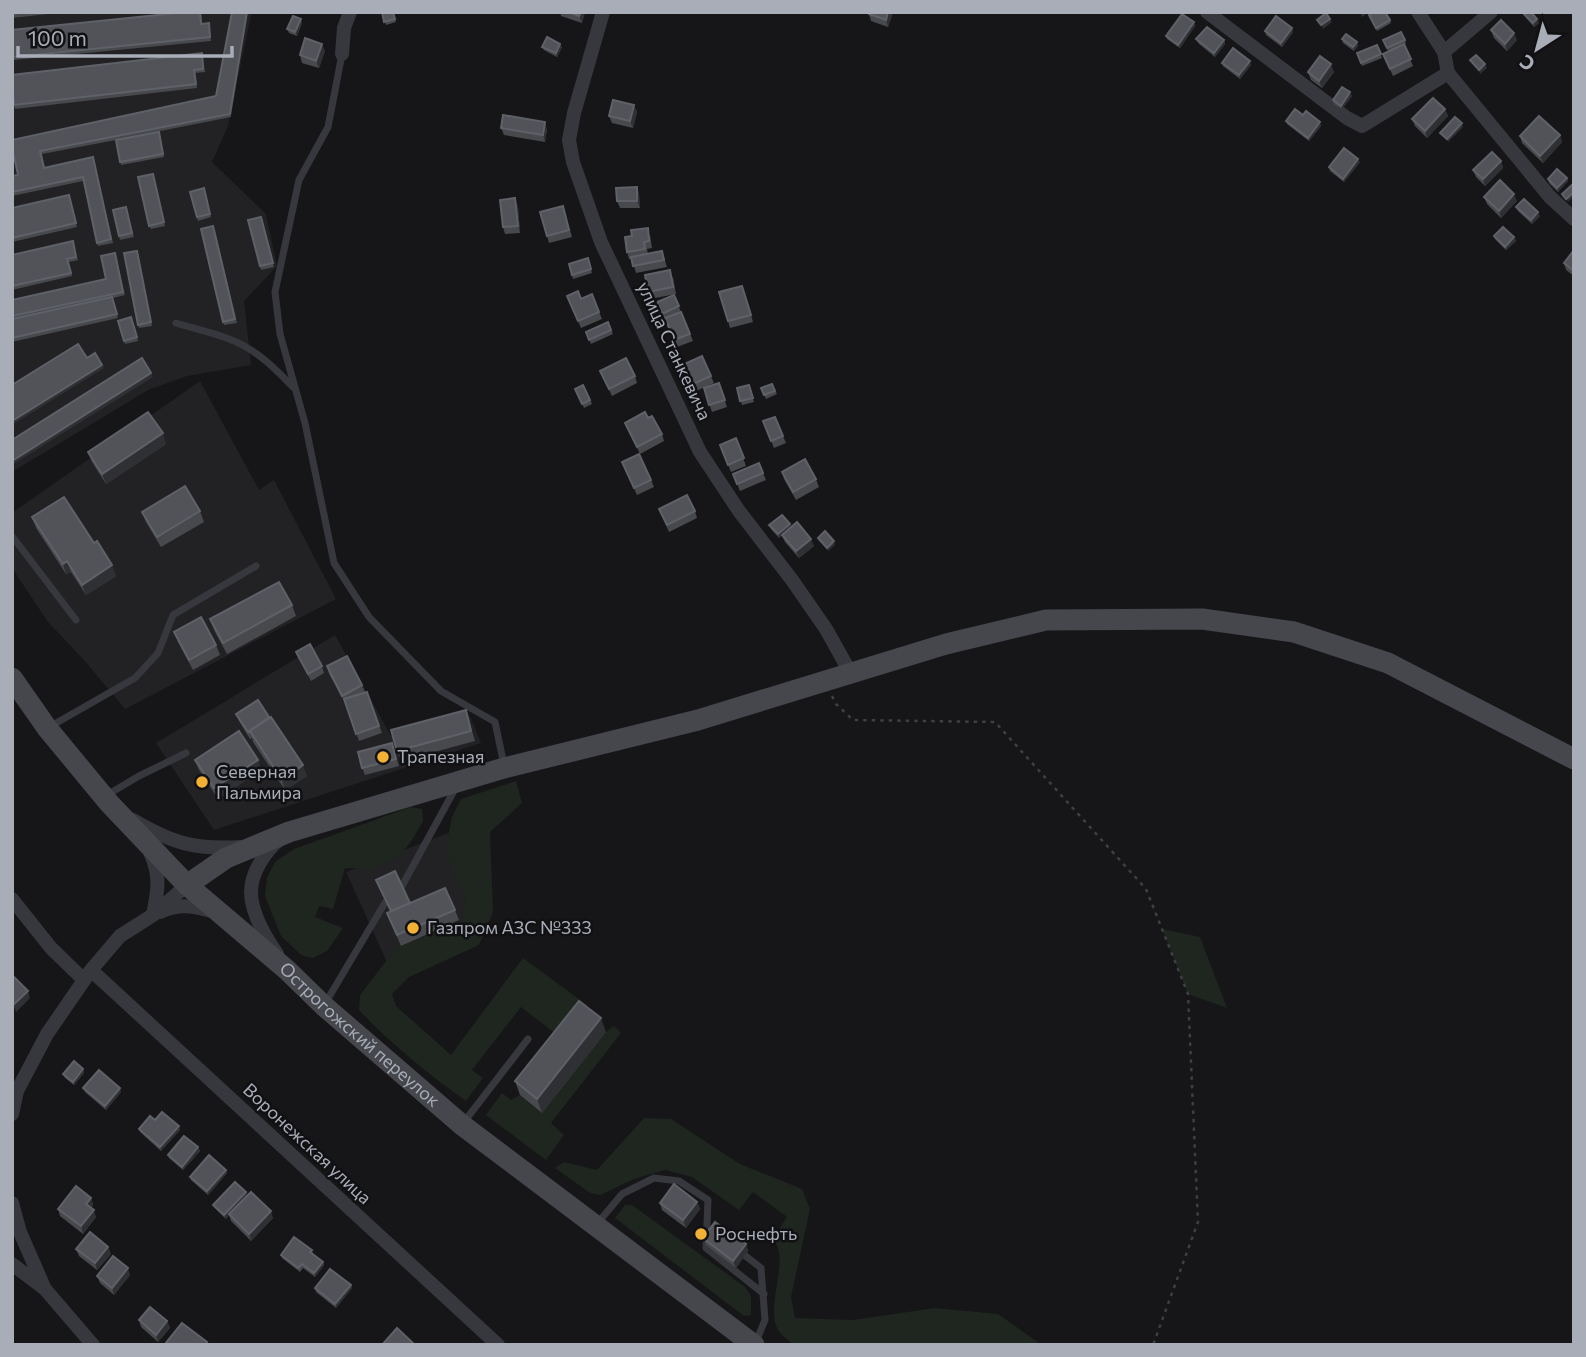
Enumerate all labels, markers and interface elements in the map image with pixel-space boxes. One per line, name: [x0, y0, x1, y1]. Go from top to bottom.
scale bar: [18, 14, 231, 58]
north arrow: [1502, 14, 1572, 84]
text: 100 m: [28, 25, 87, 50]
text: С: [1515, 50, 1539, 76]
street label: улица Станкевича: [633, 278, 717, 423]
place label: Трапезная: [397, 745, 484, 767]
marker: Трапезная: [375, 749, 391, 765]
place label: Северная Пальмира: [216, 760, 301, 803]
marker: Северная Пальмира: [194, 774, 210, 790]
place label: Газпром АЗС №333: [427, 916, 592, 938]
marker: Газпром АЗС №333: [405, 920, 421, 936]
street label: Острогожский переулок: [275, 957, 445, 1111]
street label: Воронежская улица: [239, 1078, 376, 1208]
place label: Роснефть: [715, 1222, 797, 1244]
marker: Роснефть: [693, 1226, 709, 1242]

